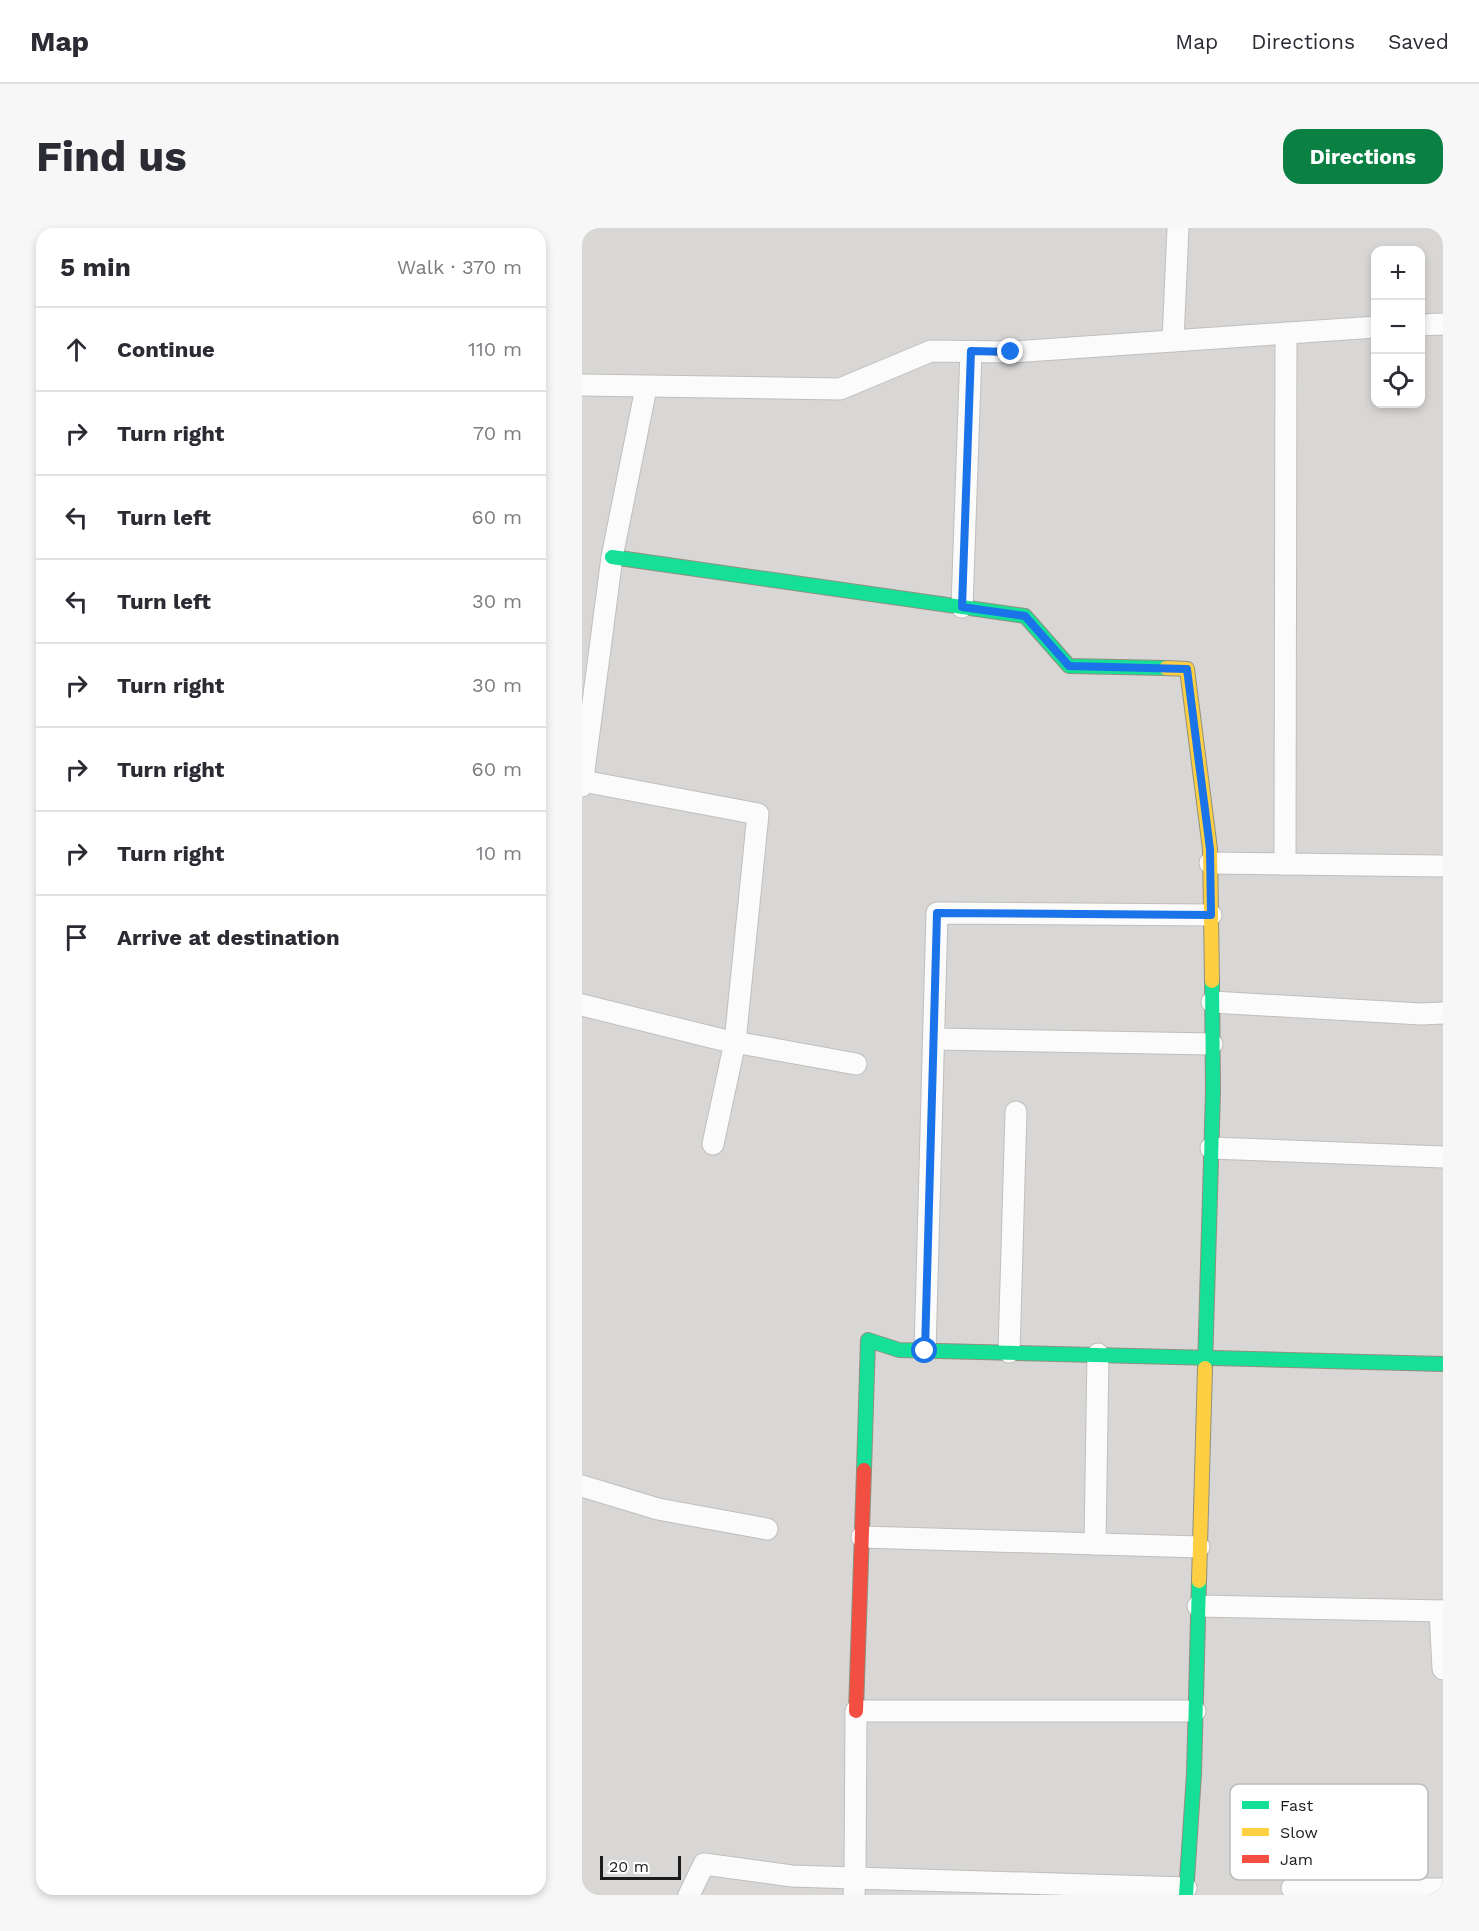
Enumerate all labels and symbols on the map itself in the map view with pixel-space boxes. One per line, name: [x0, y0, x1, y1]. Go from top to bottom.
route end: [997, 338, 1023, 364]
route start: [911, 1337, 937, 1363]
legend: [1230, 1784, 1428, 1880]
text: Fast: [1280, 1796, 1313, 1815]
text: Slow: [1280, 1823, 1318, 1842]
text: Jam: [1280, 1850, 1313, 1869]
scale bar: [600, 1853, 681, 1880]

